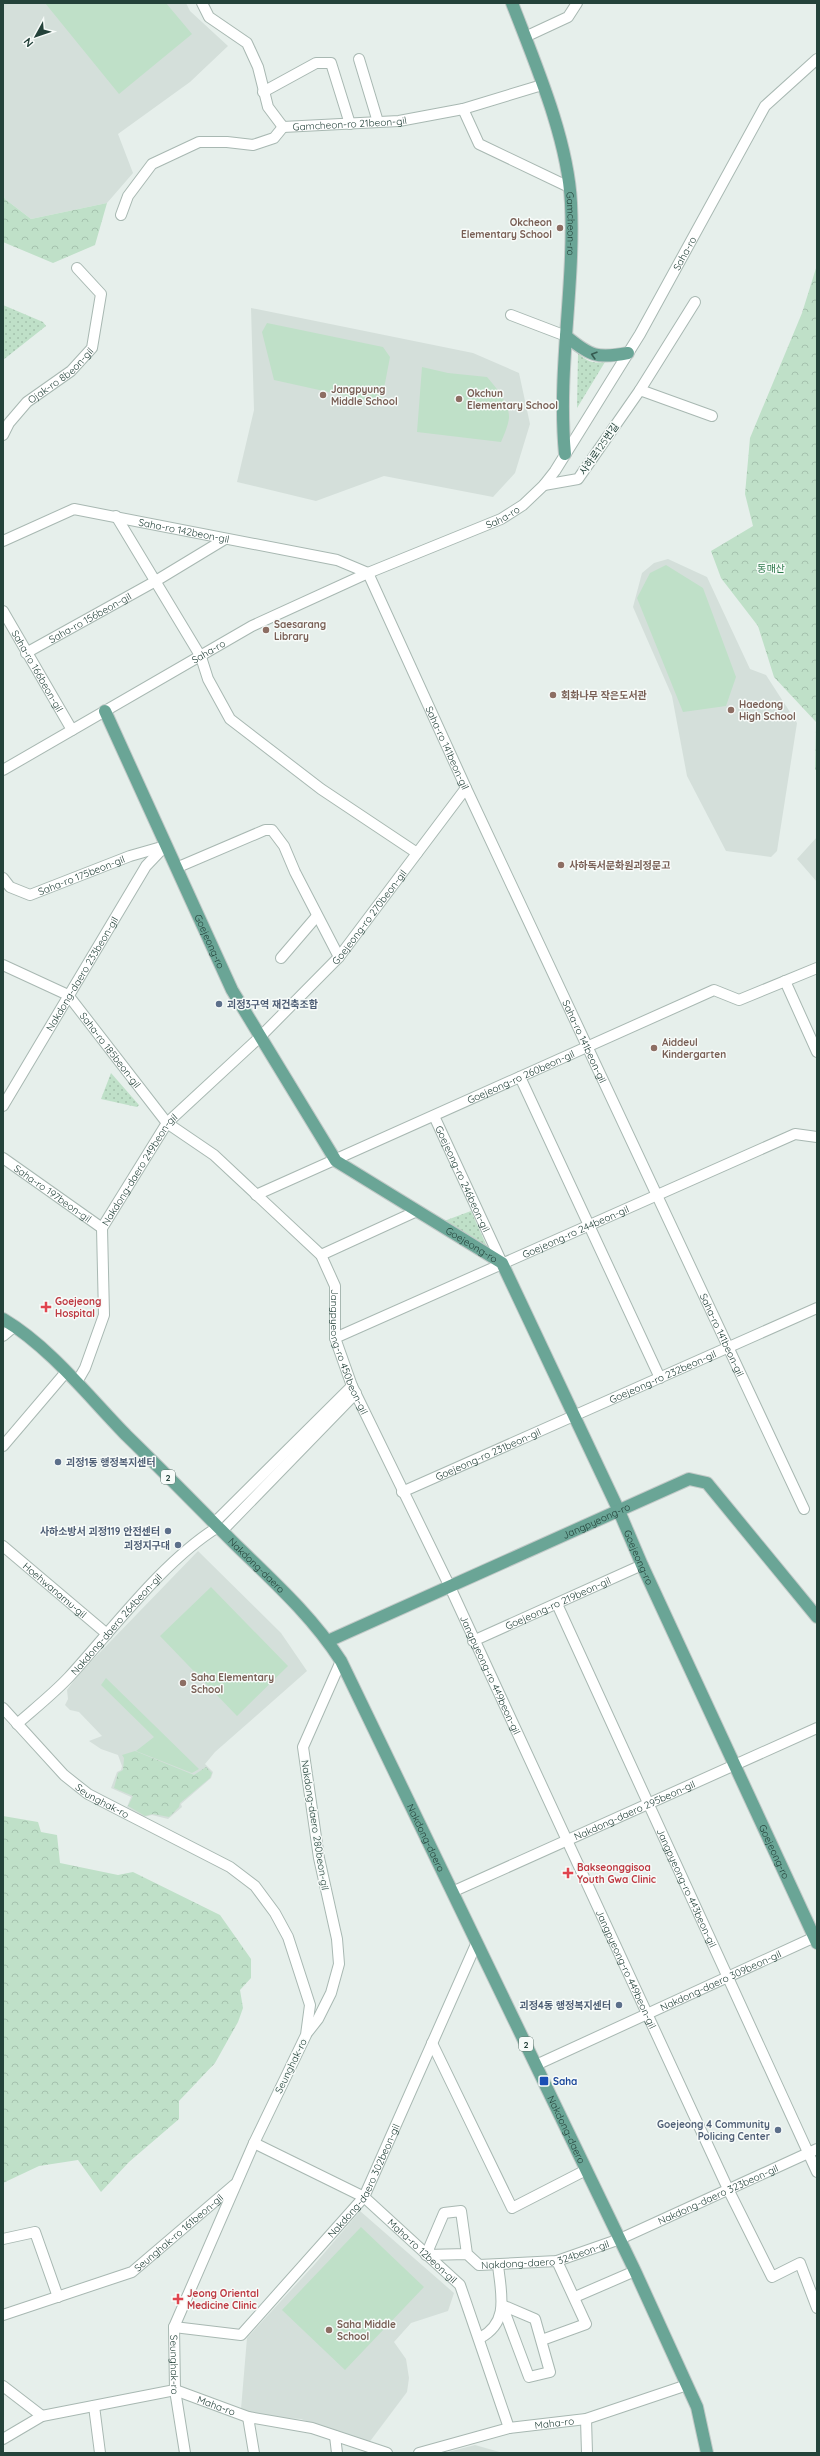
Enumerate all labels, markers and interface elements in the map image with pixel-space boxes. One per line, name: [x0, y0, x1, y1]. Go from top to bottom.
north arrow: [16, 16, 56, 56]
text: N: [20, 35, 36, 50]
street label: Gamcheon-ro 21beon-gil: [292, 113, 408, 133]
street label: Gamcheon-ro: [564, 191, 578, 256]
place label: Okcheon Elementary School: [461, 216, 552, 241]
marker: Okcheon Elementary School: [555, 223, 565, 233]
street label: Saha-ro: [670, 234, 699, 273]
street label: Ojak-ro 8beon-gil: [25, 345, 96, 406]
one-way arrow: [591, 351, 598, 360]
place label: Jangpyung Middle School: [331, 383, 398, 408]
place label: Okchun Elementary School: [467, 387, 558, 412]
marker: Jangpyung Middle School: [318, 390, 328, 400]
marker: Okchun Elementary School: [454, 394, 464, 404]
street label: 사하로125번길: [576, 420, 622, 478]
street label: Saha-ro: [484, 502, 522, 531]
street label: Saha-ro 142beon-gil: [138, 515, 231, 546]
park label: 동매산: [757, 562, 785, 575]
street label: Saha-ro 156beon-gil: [46, 589, 133, 646]
place label: Saesarang Library: [274, 618, 326, 643]
marker: Saesarang Library: [261, 625, 271, 635]
street label: Saha-ro 166beon-gil: [9, 627, 66, 714]
street label: Saha-ro: [189, 636, 227, 666]
place label: 회화나무 작은도서관: [561, 689, 647, 702]
marker: 회화나무 작은도서관: [548, 690, 558, 700]
place label: Haedong High School: [739, 698, 796, 723]
street label: Saha-ro 141beon-gil: [423, 704, 472, 792]
marker: Haedong High School: [726, 705, 736, 715]
street label: Saha-ro 175beon-gil: [36, 852, 127, 898]
place label: 사하독서문화원괴정문고: [569, 859, 671, 872]
marker: 사하독서문화원괴정문고: [556, 860, 566, 870]
street label: Goejeong-ro 270beon-gil: [329, 867, 409, 967]
street label: Goejeong-ro: [192, 912, 228, 971]
street label: Nakdong-daero 233beon-gil: [43, 914, 121, 1033]
place label: 괴정3구역 재건축조합: [227, 998, 318, 1011]
street label: Saha-ro 141beon-gil: [560, 998, 610, 1085]
marker: 괴정3구역 재건축조합: [214, 999, 224, 1009]
street label: Saha-ro 185beon-gil: [77, 1009, 144, 1090]
place label: Aiddeul Kindergarten: [662, 1036, 726, 1061]
marker: Aiddeul Kindergarten: [649, 1043, 659, 1053]
street label: Goejeong-ro 260beon-gil: [465, 1047, 577, 1106]
street label: Nakdong-daero 249beon-gil: [99, 1110, 180, 1228]
street label: Goejeong-ro 246beon-gil: [433, 1123, 493, 1234]
street label: Saha-ro 197beon-gil: [11, 1161, 94, 1225]
street label: Goejeong-ro 244beon-gil: [520, 1202, 631, 1261]
street label: Goejeong-ro: [443, 1224, 500, 1265]
street label: Jangpyeong-ro 450beon-gil: [328, 1289, 371, 1416]
street label: Saha-ro 141beon-gil: [697, 1291, 747, 1378]
place label: Goejeong Hospital: [55, 1295, 101, 1320]
marker: Goejeong Hospital: [40, 1301, 52, 1313]
street label: Goejeong-ro 232beon-gil: [607, 1347, 718, 1406]
street label: Goejeong-ro 231beon-gil: [433, 1425, 543, 1483]
place label: 괴정1동 행정복지센터: [66, 1456, 156, 1469]
marker: 괴정1동 행정복지센터: [53, 1457, 63, 1467]
road number: 2: [161, 1470, 175, 1484]
street label: Jangpyeong-ro: [560, 1500, 632, 1541]
place label: 사하소방서 괴정119 안전센터: [40, 1525, 160, 1538]
marker: 사하소방서 괴정119 안전센터: [163, 1526, 173, 1536]
street label: Goejeong-ro: [621, 1528, 657, 1587]
street label: Nakdong-daero: [226, 1535, 288, 1596]
place label: 괴정지구대: [124, 1539, 170, 1552]
marker: 괴정지구대: [173, 1540, 183, 1550]
street label: Hoehwanamu-gil: [20, 1559, 89, 1621]
street label: Nakdong-daero 264beon-gil: [68, 1571, 164, 1678]
street label: Goejeong-ro 219beon-gil: [503, 1573, 613, 1632]
street label: Jangpyeong-ro 449beon-gil: [457, 1613, 524, 1736]
place label: Saha Elementary School: [191, 1671, 274, 1696]
marker: Saha Elementary School: [178, 1678, 188, 1688]
street label: Nakdong-daero 280beon-gil: [298, 1759, 332, 1891]
street label: Nakdong-daero 295beon-gil: [572, 1777, 697, 1843]
street label: Seunghak-ro: [73, 1780, 132, 1821]
street label: Nakdong-daero: [404, 1801, 448, 1874]
street label: Goejeong-ro: [756, 1822, 793, 1881]
street label: Jangpyeong-ro 443beon-gil: [654, 1826, 720, 1949]
place label: Bakseonggisoa Youth Gwa Clinic: [577, 1861, 656, 1886]
marker: Bakseonggisoa Youth Gwa Clinic: [562, 1867, 574, 1879]
street label: Jangpyeong-ro 449beon-gil: [593, 1907, 659, 2031]
street label: Nakdong-daero 309beon-gil: [658, 1947, 783, 2014]
place label: 괴정4동 행정복지센터: [520, 1999, 611, 2012]
marker: 괴정4동 행정복지센터: [614, 2000, 624, 2010]
street label: Seunghak-ro: [272, 2036, 310, 2096]
road number: 2: [519, 2037, 533, 2051]
marker: Saha: [538, 2075, 550, 2087]
place label: Saha: [553, 2075, 577, 2088]
street label: Nakdong-daero: [545, 2093, 589, 2166]
place label: Goejeong 4 Community Policing Center: [657, 2118, 771, 2143]
street label: Nakdong-daero 302beon-gil: [324, 2122, 402, 2240]
marker: Goejeong 4 Community Policing Center: [773, 2125, 783, 2135]
street label: Nakdong-daero 323beon-gil: [656, 2161, 780, 2227]
street label: Seunghak-ro 161beon-gil: [131, 2191, 226, 2274]
street label: Maha-ro 12beon-gil: [385, 2216, 460, 2286]
street label: Nakdong-daero 324beon-gil: [481, 2237, 611, 2271]
place label: Jeong Oriental Medicine Clinic: [187, 2287, 259, 2312]
marker: Jeong Oriental Medicine Clinic: [172, 2293, 184, 2305]
place label: Saha Middle School: [337, 2318, 396, 2343]
marker: Saha Middle School: [324, 2325, 334, 2335]
street label: Seunghak-ro: [168, 2335, 182, 2395]
street label: Maha-ro: [196, 2392, 237, 2418]
street label: Maha-ro: [534, 2414, 575, 2431]

